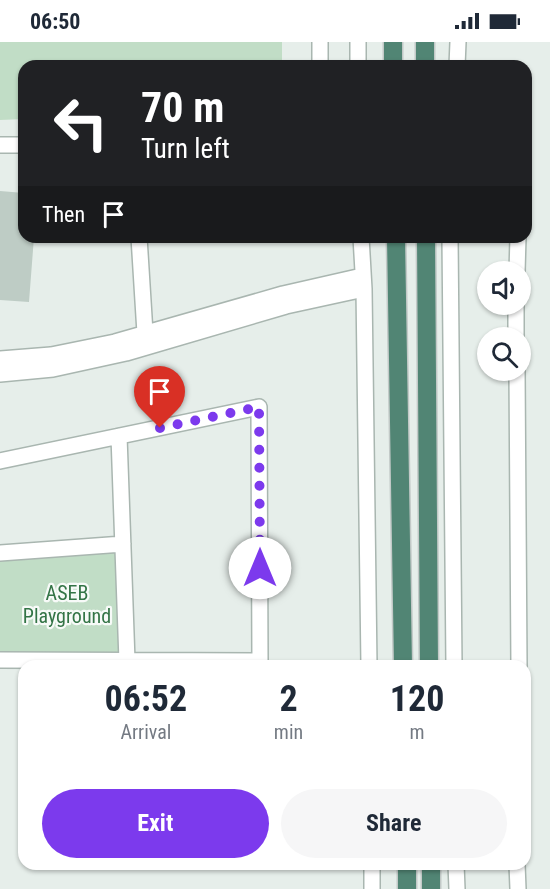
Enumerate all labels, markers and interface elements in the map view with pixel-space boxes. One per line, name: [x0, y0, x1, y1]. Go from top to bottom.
text: 06:50: [30, 9, 81, 34]
text: 70 m: [141, 83, 224, 132]
icon: left: [42, 84, 120, 162]
text: Turn left: [141, 133, 230, 165]
icon: arrive: [97, 198, 130, 231]
text: Then: [42, 202, 85, 227]
map controls: [477, 261, 531, 381]
button: sound: [477, 261, 531, 315]
button: search: [477, 327, 531, 381]
pin: [134, 366, 185, 428]
icon: arrive: [143, 375, 176, 408]
position arrow: [228, 536, 292, 600]
park label: ASEB Playground: [23, 581, 111, 628]
text: 06:52: [105, 678, 187, 720]
text: 2: [279, 678, 298, 720]
text: 120: [390, 678, 444, 720]
text: Arrival: [120, 720, 171, 744]
text: min: [274, 720, 303, 744]
text: m: [410, 720, 425, 744]
button: Exit: [42, 789, 269, 858]
button: Share: [281, 789, 507, 858]

